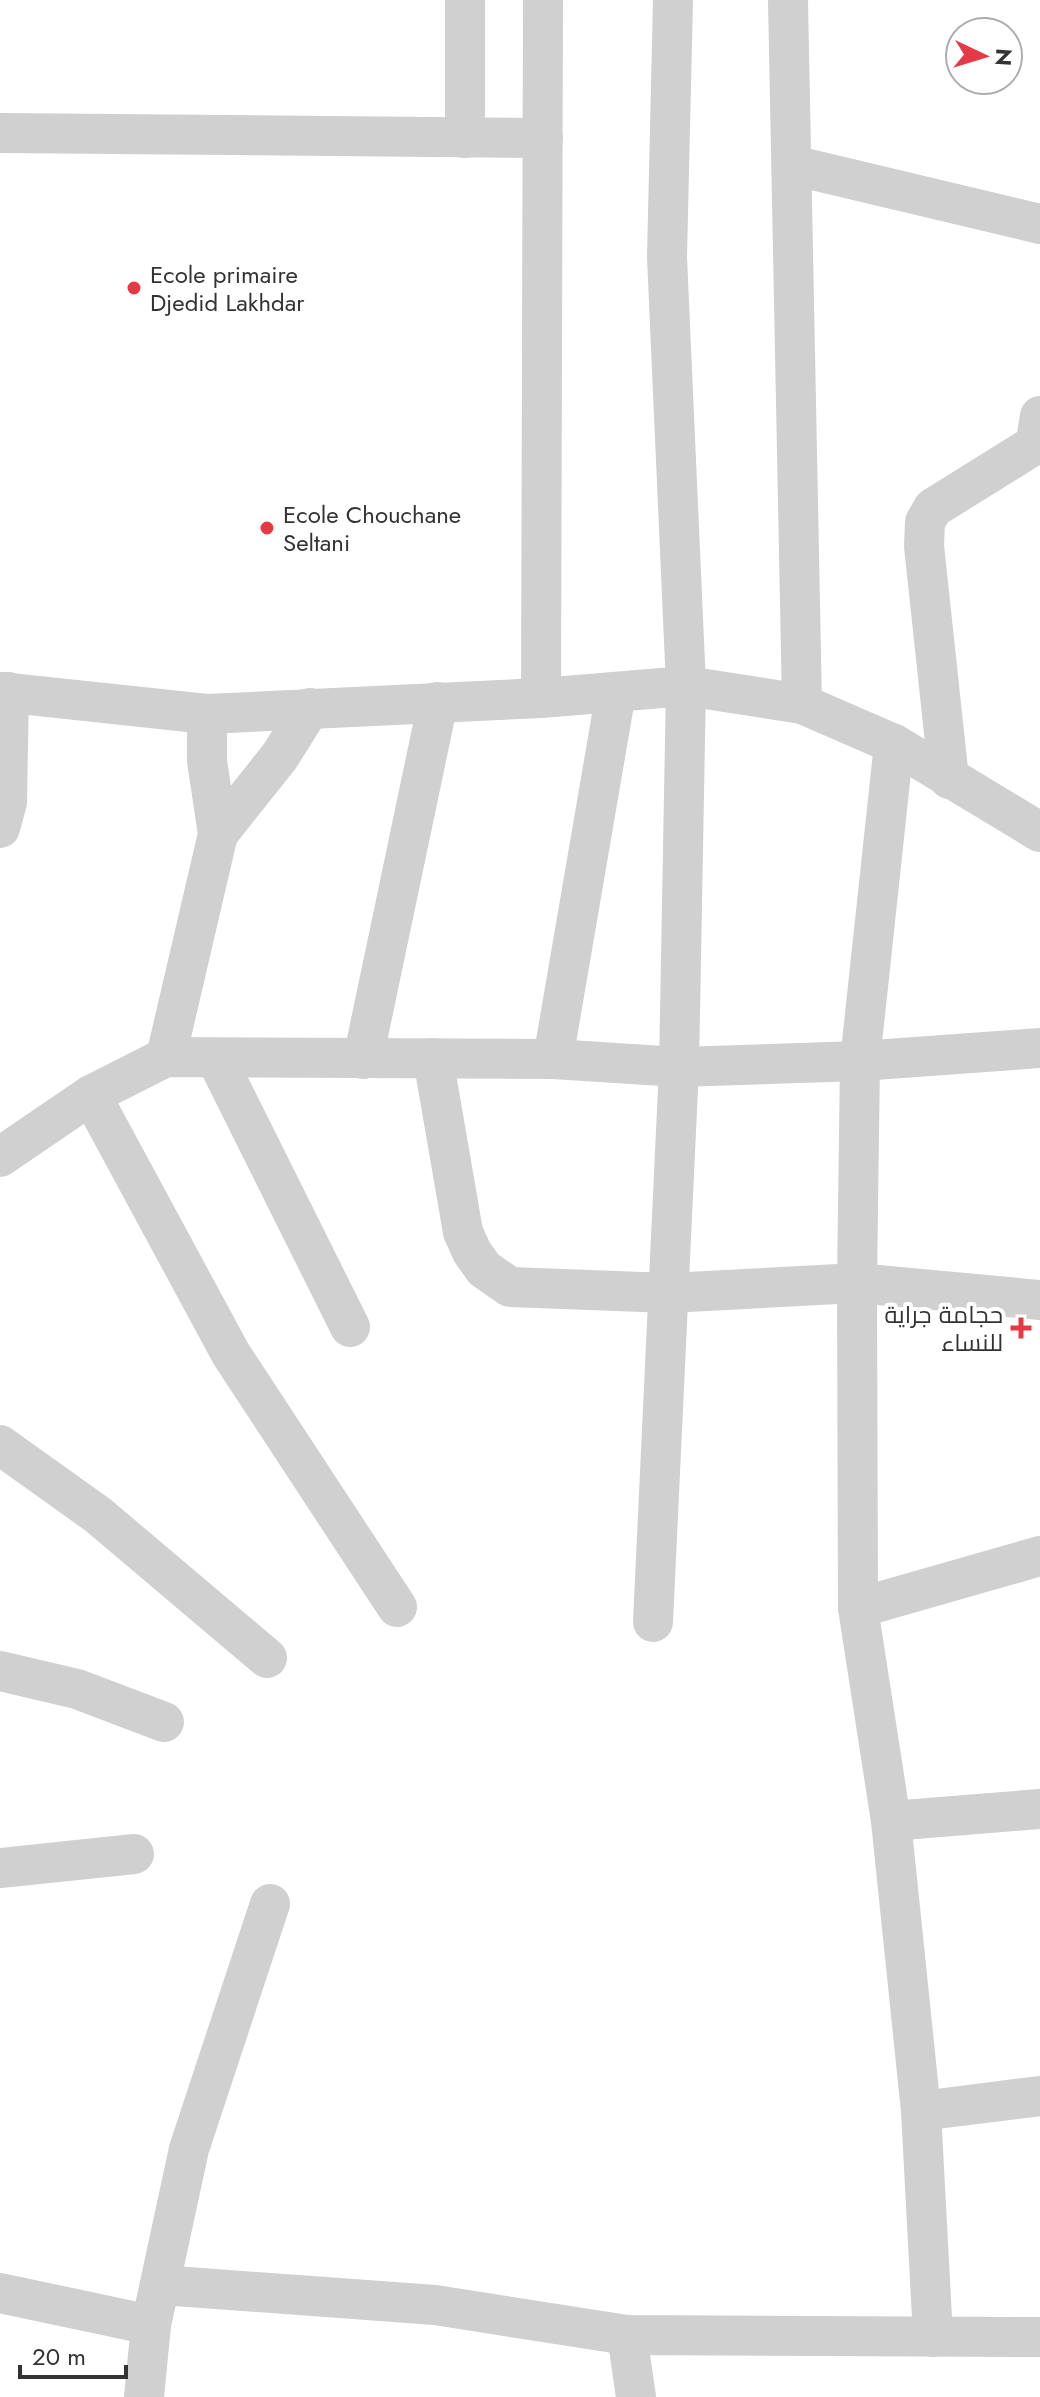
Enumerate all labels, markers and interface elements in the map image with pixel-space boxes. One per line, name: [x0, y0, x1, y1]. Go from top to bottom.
north arrow: [944, 16, 1024, 96]
text: N: [987, 48, 1021, 67]
place label: Ecole primaire Djedid Lakhdar: [150, 257, 305, 320]
marker: Ecole primaire Djedid Lakhdar: [125, 279, 143, 297]
place label: Ecole Chouchane Seltani: [283, 497, 461, 560]
marker: Ecole Chouchane Seltani: [258, 519, 276, 537]
place label: حجامة جراية للنساء: [884, 1297, 1003, 1360]
marker: حجامة جراية للنساء: [1010, 1317, 1032, 1339]
scale bar: [20, 2329, 126, 2379]
text: 20 m: [32, 2339, 86, 2374]

